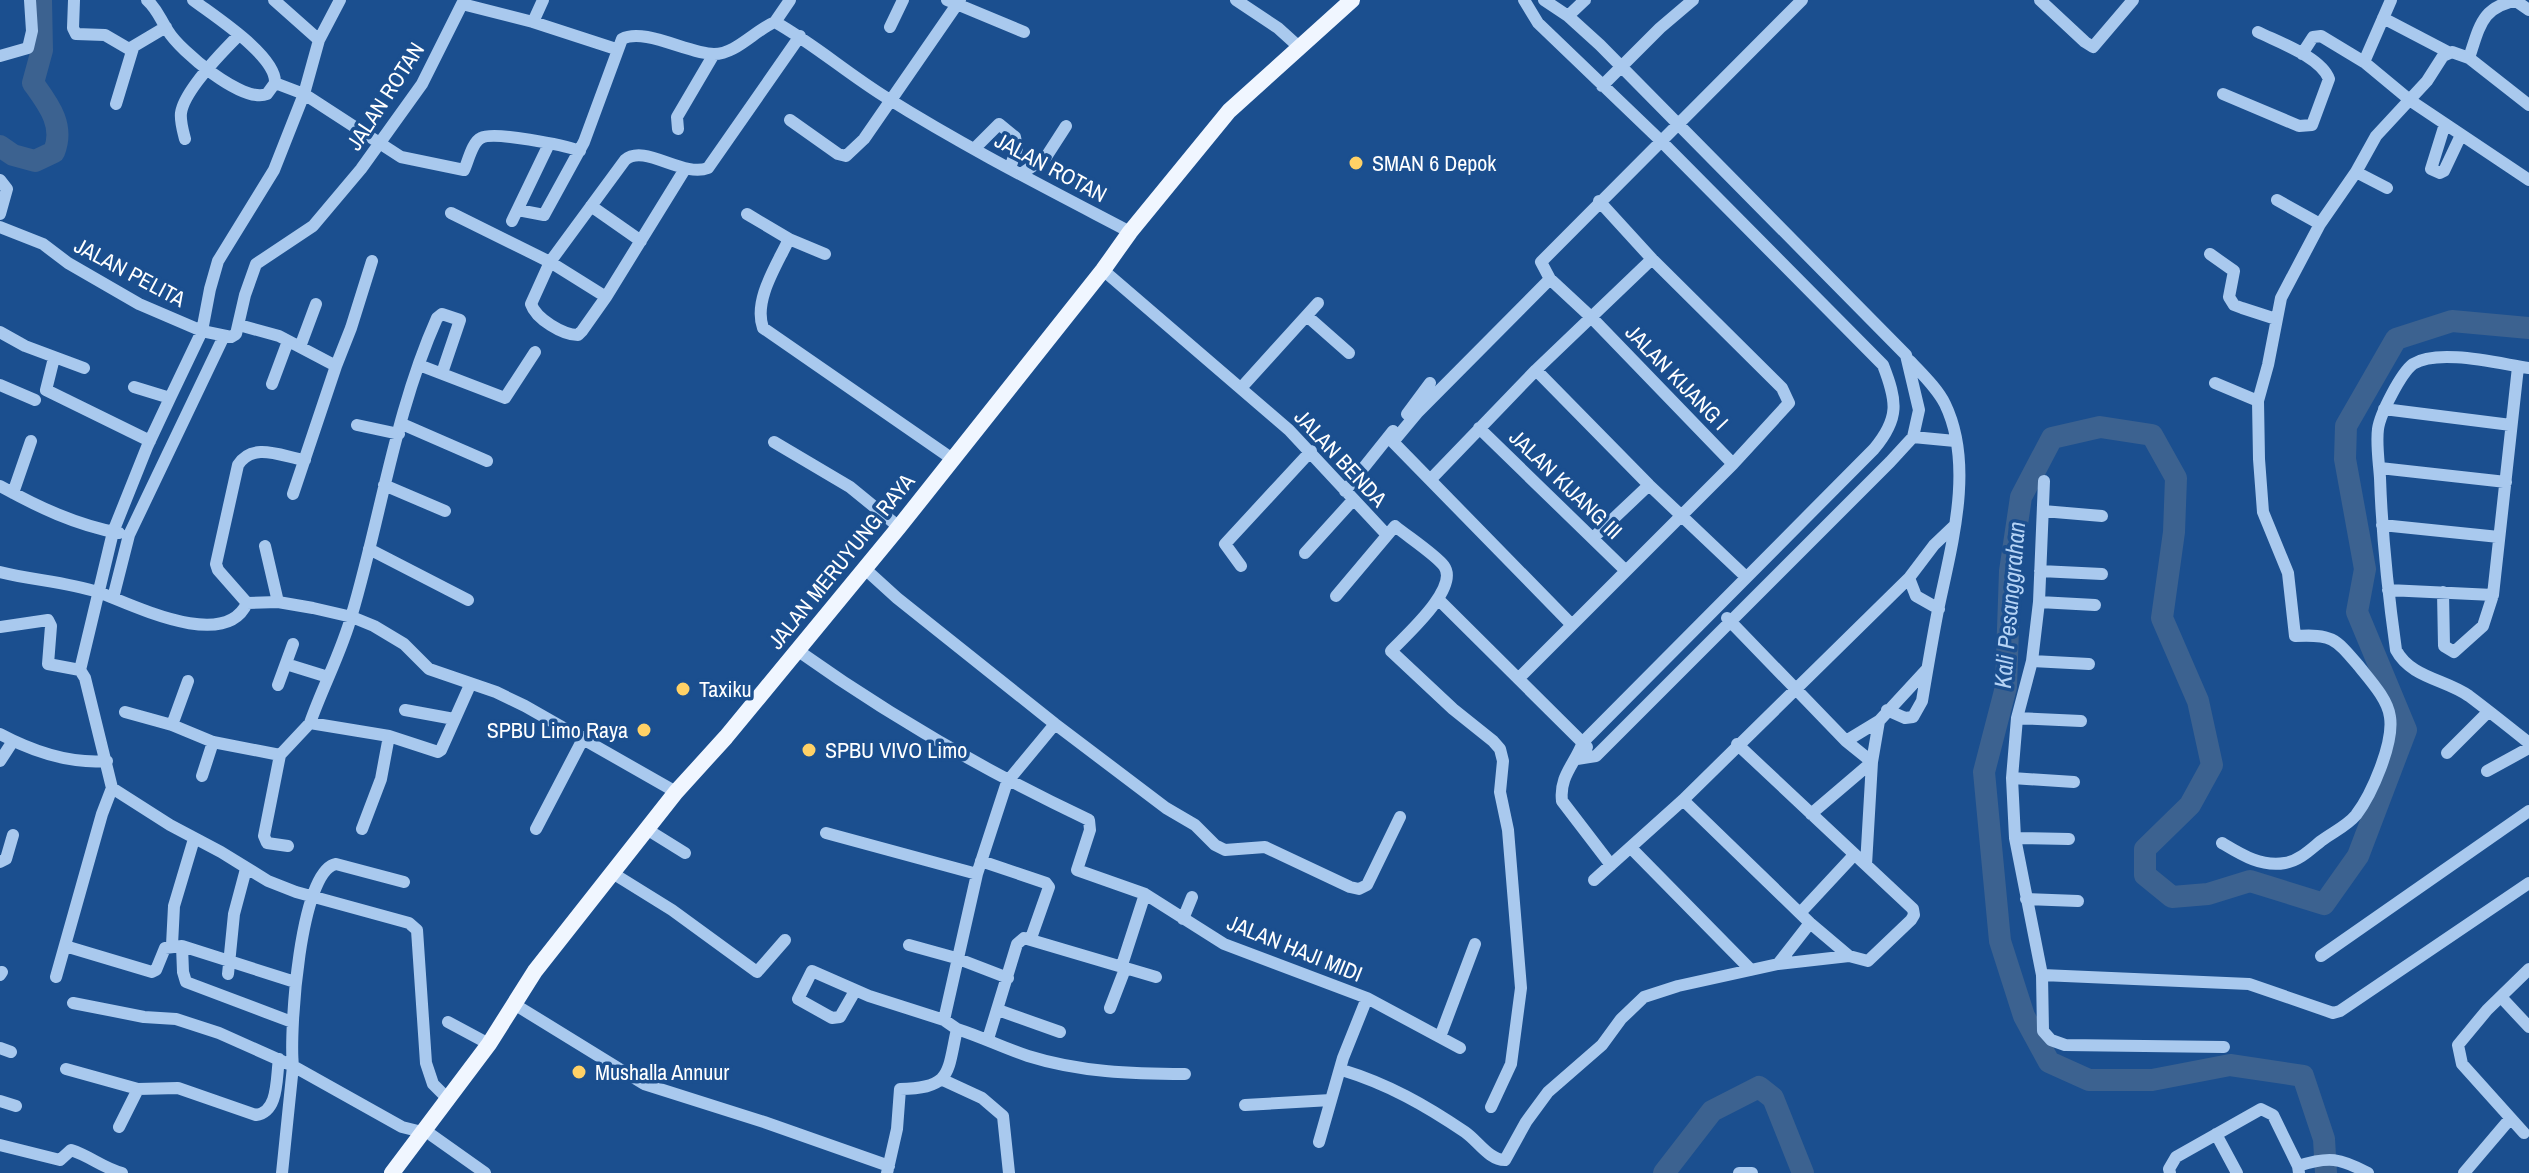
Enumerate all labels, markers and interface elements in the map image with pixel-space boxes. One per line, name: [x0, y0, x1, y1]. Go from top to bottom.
street label: JALAN ROTAN: [339, 36, 431, 156]
street label: JALAN ROTAN: [990, 125, 1112, 209]
place label: SMAN 6 Depok: [1372, 148, 1497, 178]
marker: SMAN 6 Depok: [1347, 154, 1365, 172]
street label: JALAN PELITA: [69, 230, 192, 314]
street label: JALAN KIJANG I: [1619, 318, 1735, 436]
street label: JALAN BENDA: [1288, 403, 1395, 514]
street label: JALAN KIJANG III: [1503, 422, 1629, 546]
street label: JALAN MERUYUNG RAYA: [761, 466, 922, 655]
water label: Kali Pesanggrahan: [1986, 520, 2032, 690]
place label: Taxiku: [699, 674, 752, 704]
marker: Taxiku: [674, 680, 692, 698]
place label: SPBU Limo Raya: [487, 715, 628, 745]
marker: SPBU Limo Raya: [635, 721, 653, 739]
place label: SPBU VIVO Limo: [825, 735, 967, 765]
marker: SPBU VIVO Limo: [800, 741, 818, 759]
street label: JALAN HAJI MIDI: [1223, 907, 1367, 989]
place label: Mushalla Annuur: [595, 1057, 729, 1087]
marker: Mushalla Annuur: [570, 1063, 588, 1081]

